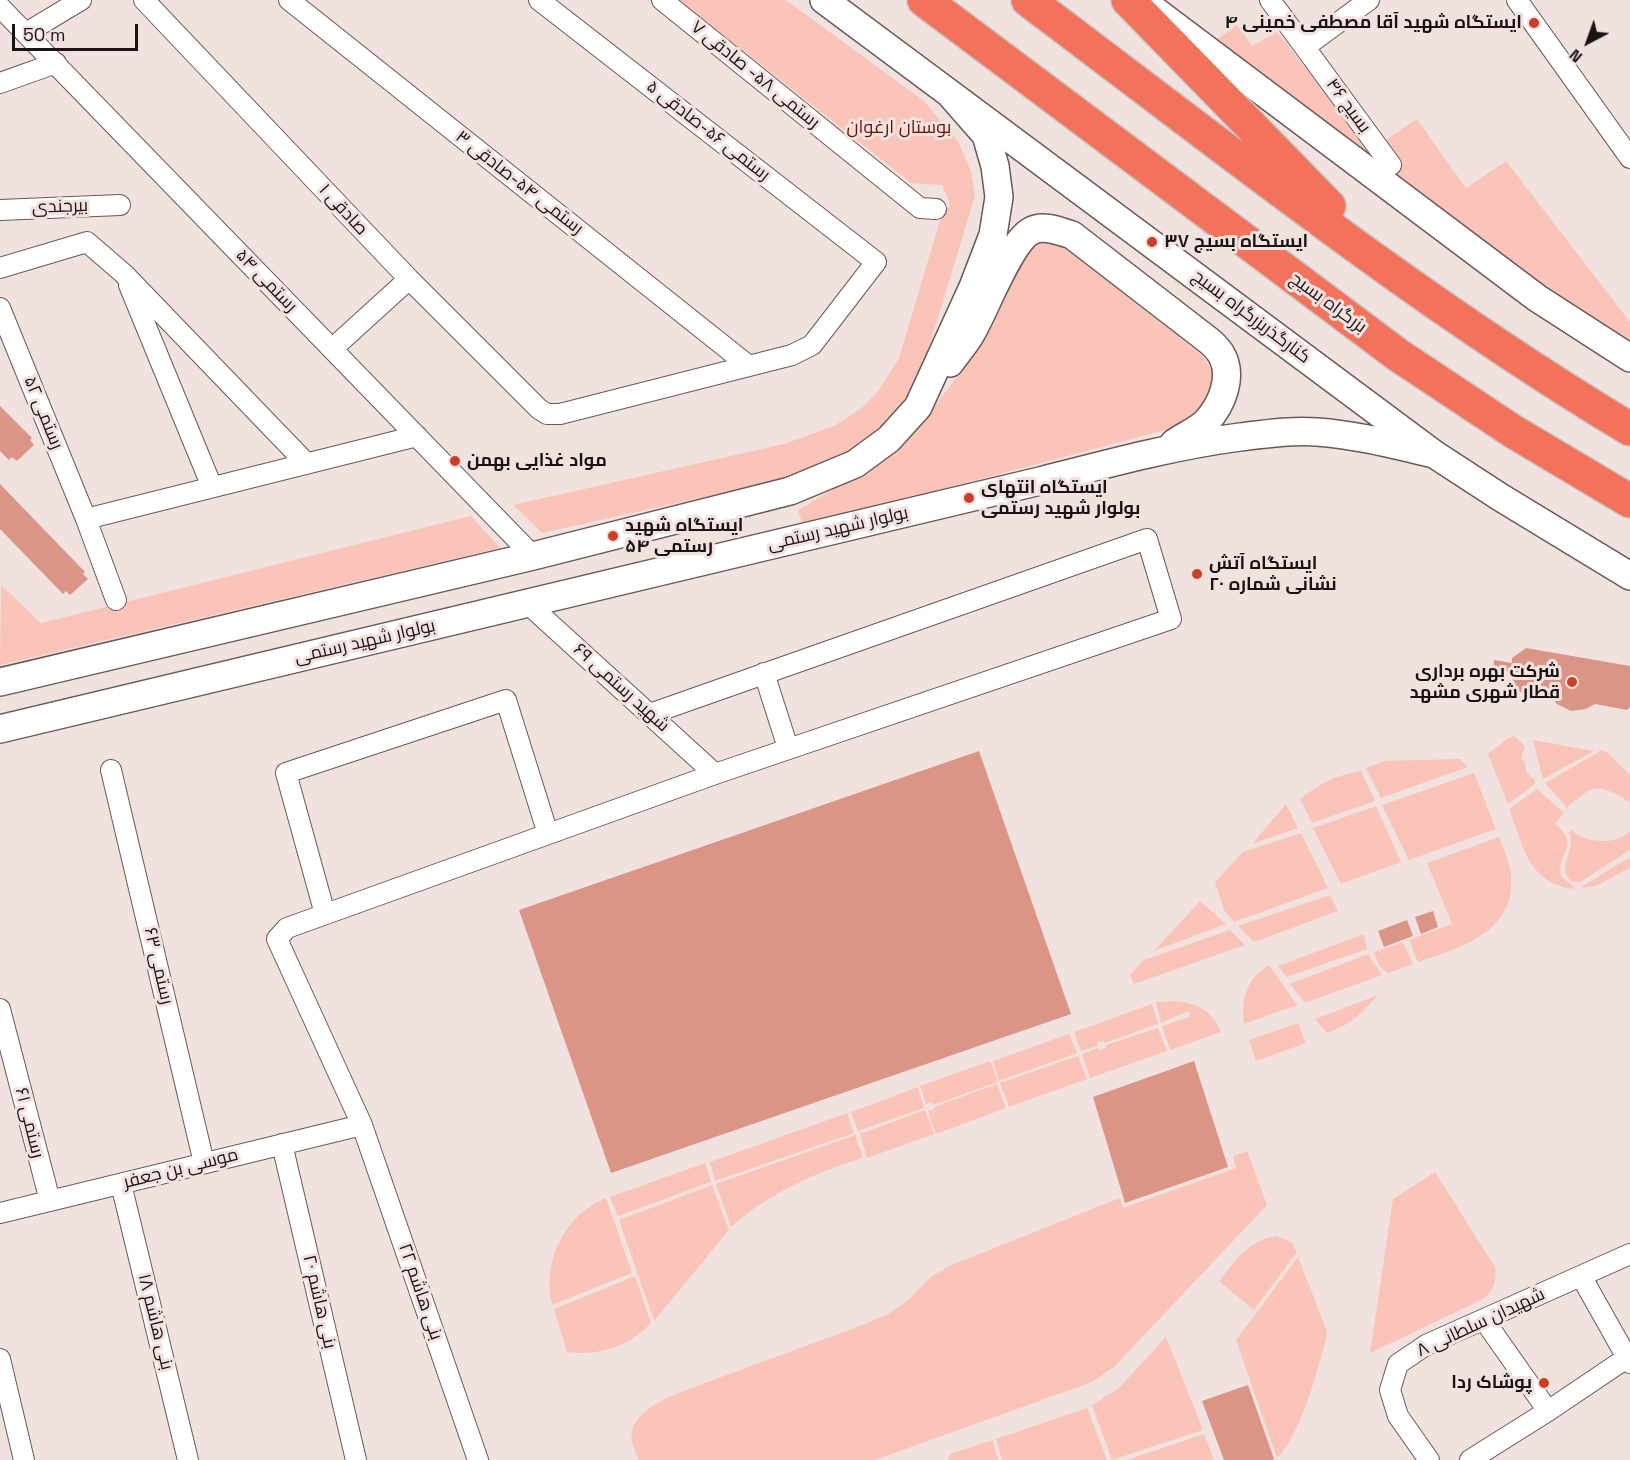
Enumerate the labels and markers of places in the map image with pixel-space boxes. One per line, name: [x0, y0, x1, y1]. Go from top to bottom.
place label: ایستگاه شهید آقا مصطفی خمینی ۴: [1225, 12, 1522, 34]
marker: ایستگاه شهید آقا مصطفی خمینی ۴: [1527, 16, 1541, 30]
place label: ایستگاه بسیج ۳۷: [1164, 231, 1308, 253]
marker: ایستگاه بسیج ۳۷: [1145, 235, 1159, 249]
place label: مواد غذایی بهمن: [467, 450, 607, 472]
marker: مواد غذایی بهمن: [448, 454, 462, 468]
place label: ایستگاه انتهای بولوار شهید رستمی: [981, 477, 1140, 520]
marker: ایستگاه انتهای بولوار شهید رستمی: [962, 491, 976, 505]
place label: ایستگاه شهید رستمی ۵۴: [625, 515, 743, 558]
marker: ایستگاه شهید رستمی ۵۴: [606, 529, 620, 543]
place label: ایستگاه آتش نشانی شماره ۲۰: [1209, 553, 1337, 596]
marker: ایستگاه آتش نشانی شماره ۲۰: [1190, 567, 1204, 581]
place label: شرکت بهره برداری قطار شهری مشهد: [1410, 661, 1560, 704]
marker: شرکت بهره برداری قطار شهری مشهد: [1565, 675, 1579, 689]
place label: پوشاک ردا: [1451, 1372, 1532, 1394]
marker: پوشاک ردا: [1537, 1376, 1551, 1390]

